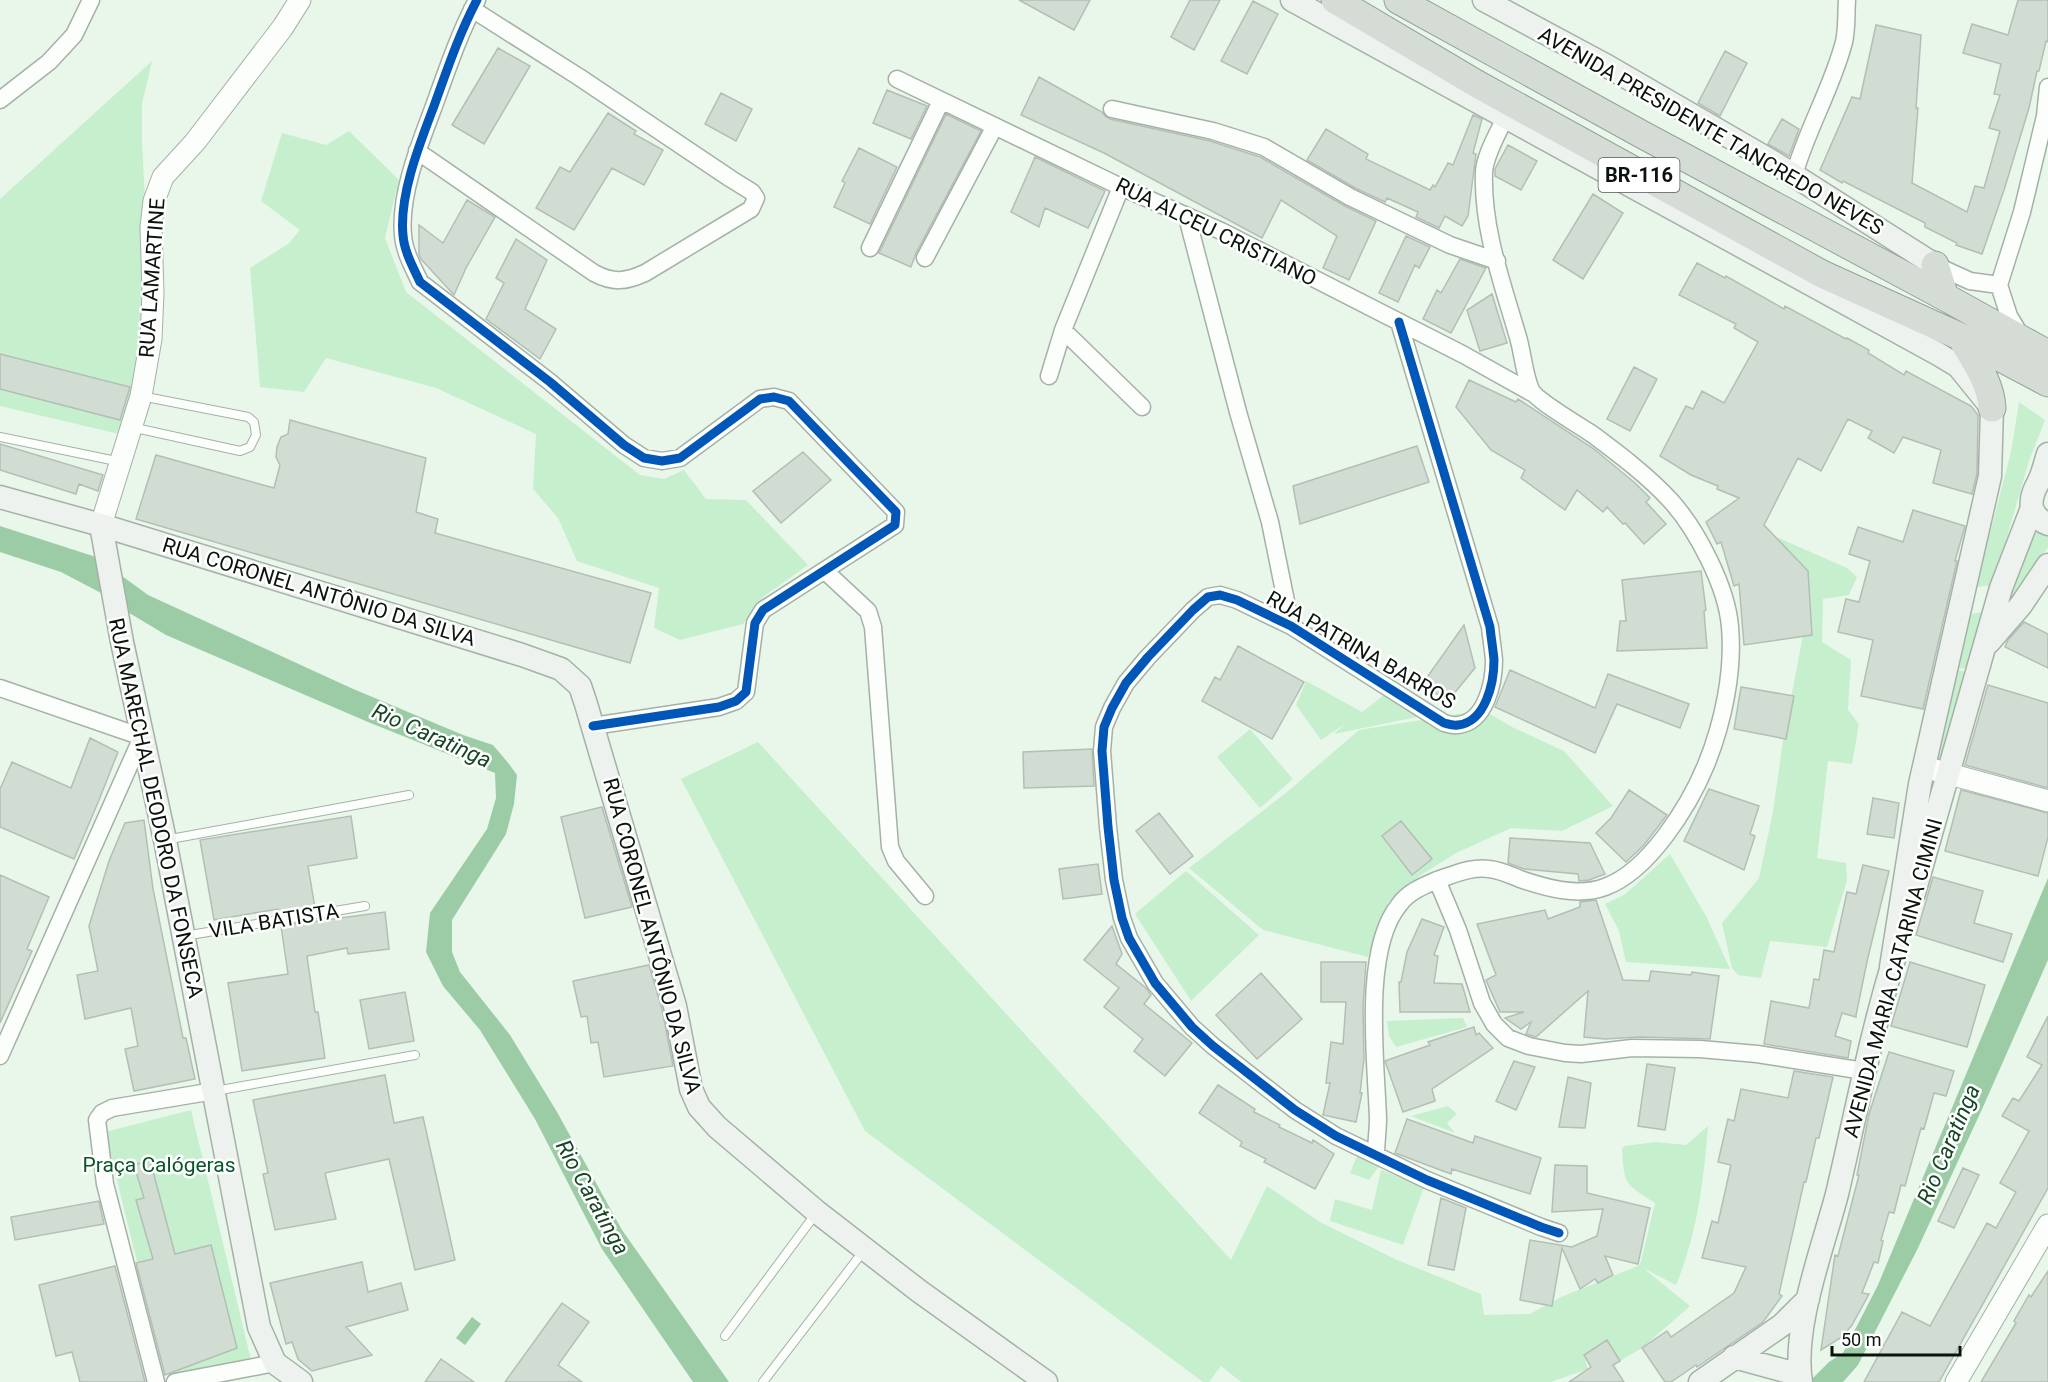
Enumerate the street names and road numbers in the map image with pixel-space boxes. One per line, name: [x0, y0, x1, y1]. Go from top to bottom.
street label: AVENIDA PRESIDENTE TANCREDO NEVES: [1534, 22, 1888, 240]
road number: BR-116: [1598, 158, 1680, 192]
street label: RUA ALCEU CRISTIANO: [1112, 173, 1320, 291]
street label: RUA LAMARTINE: [134, 197, 170, 359]
street label: RUA CORONEL ANTÔNIO DA SILVA: [160, 533, 479, 651]
street label: RUA PATRINA BARROS: [1262, 586, 1460, 714]
street label: RUA MARECHAL DEODORO DA FONSECA: [104, 616, 208, 1000]
street label: RUA CORONEL ANTÔNIO DA SILVA: [598, 775, 706, 1097]
street label: AVENIDA MARIA CATARINA CIMINI: [1839, 816, 1947, 1140]
street label: VILA BATISTA: [207, 899, 341, 943]

